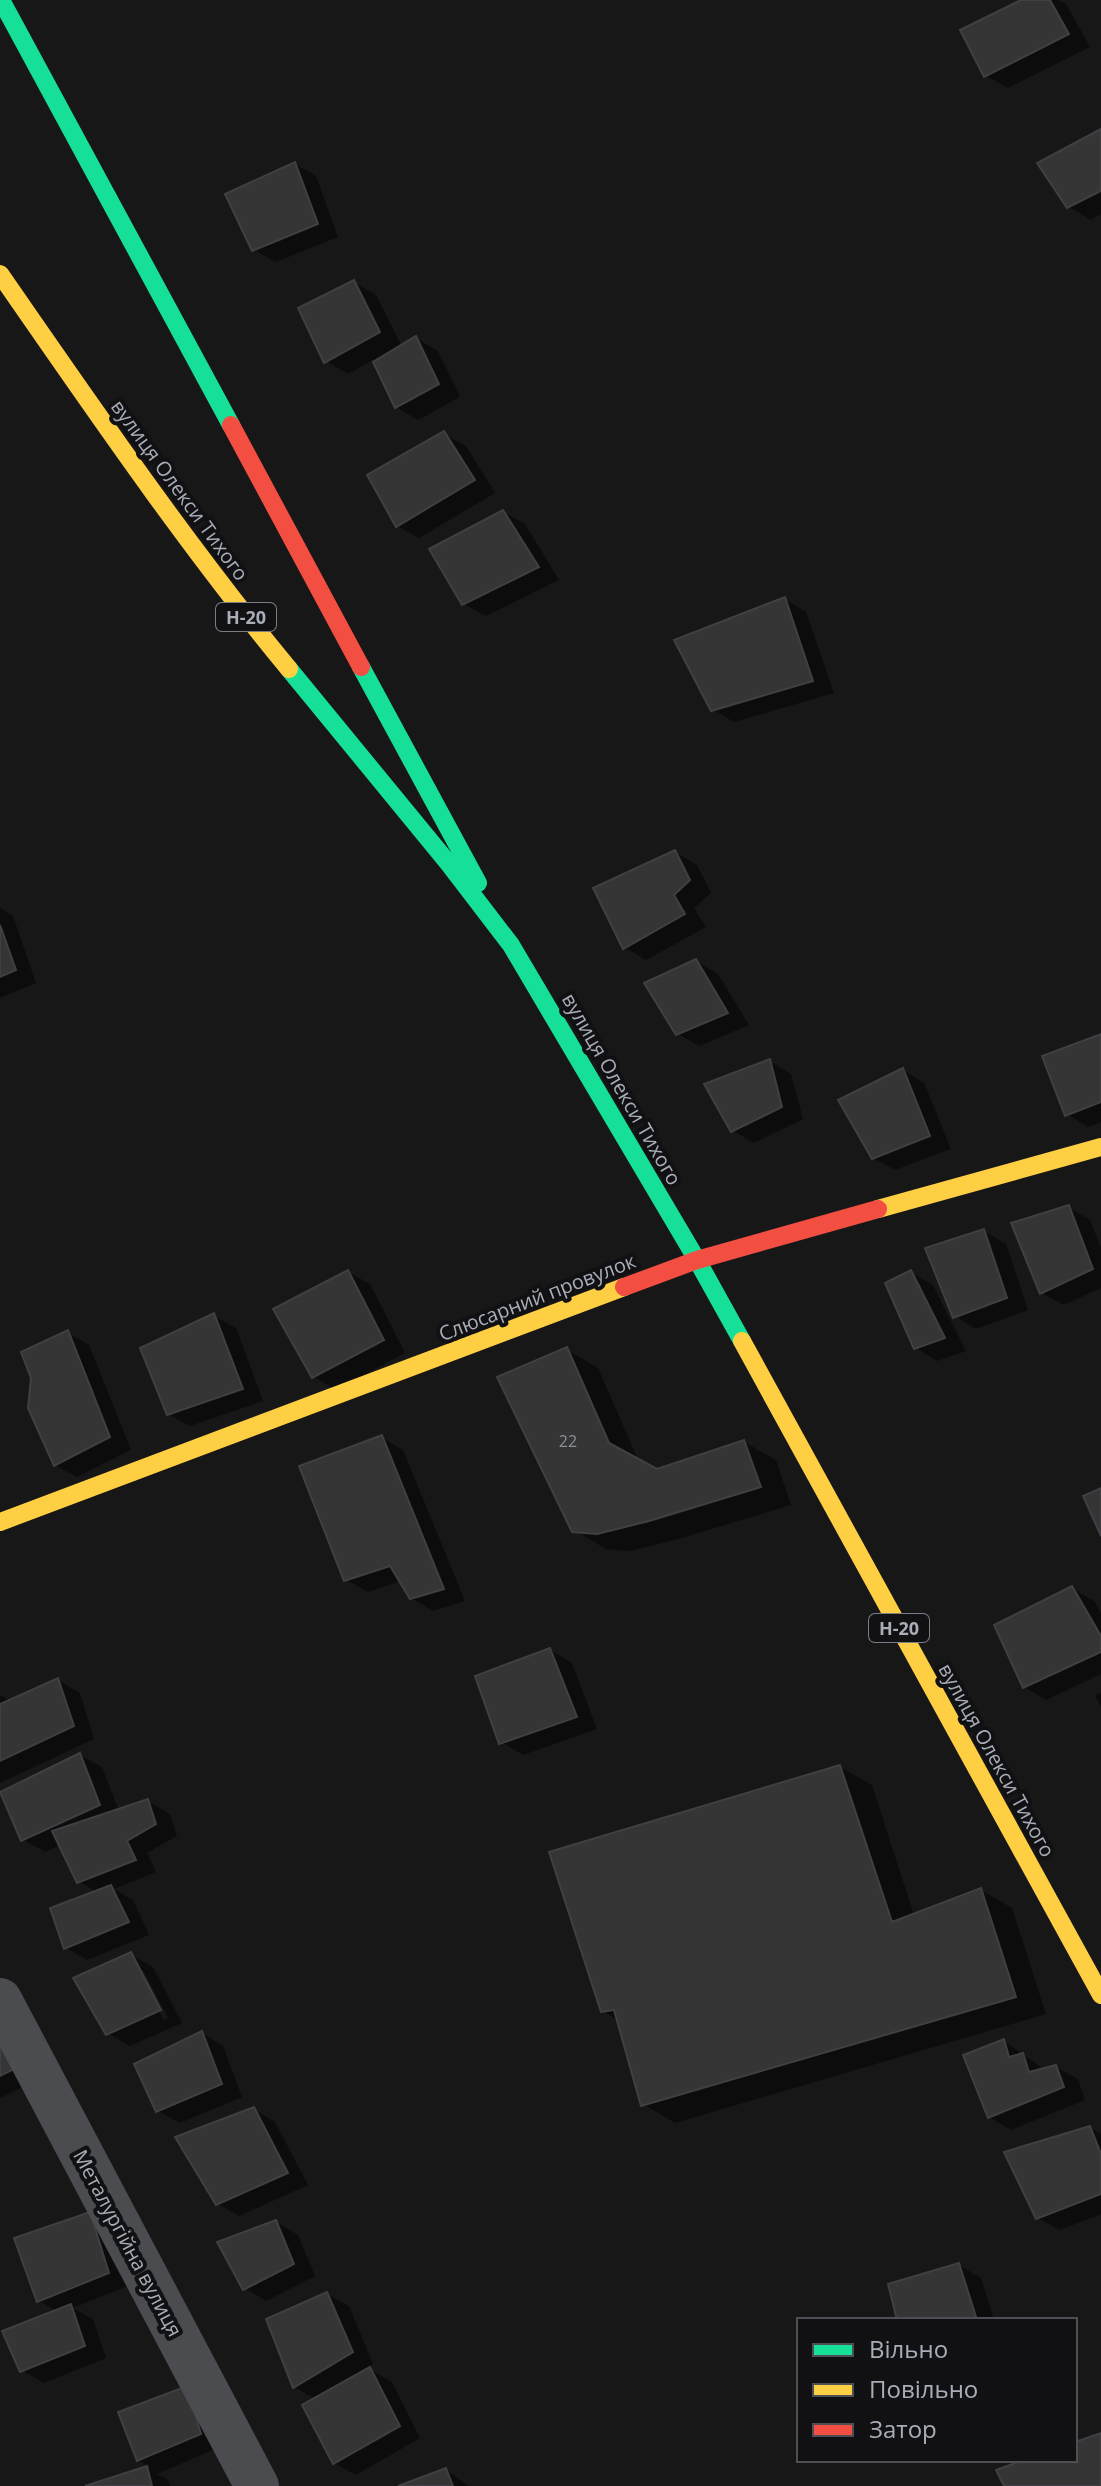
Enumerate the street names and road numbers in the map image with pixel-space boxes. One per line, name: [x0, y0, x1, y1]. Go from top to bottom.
street label: вулиця Олекси Тихого: [105, 394, 255, 586]
road number: Н-20: [216, 603, 276, 631]
street label: вулиця Олекси Тихого: [556, 988, 688, 1190]
street label: Слюсарний провулок: [435, 1247, 640, 1347]
road number: Н-20: [869, 1614, 929, 1642]
street label: вулиця Олекси Тихого: [932, 1658, 1062, 1862]
street label: Металургійна вулиця: [67, 2145, 189, 2341]

